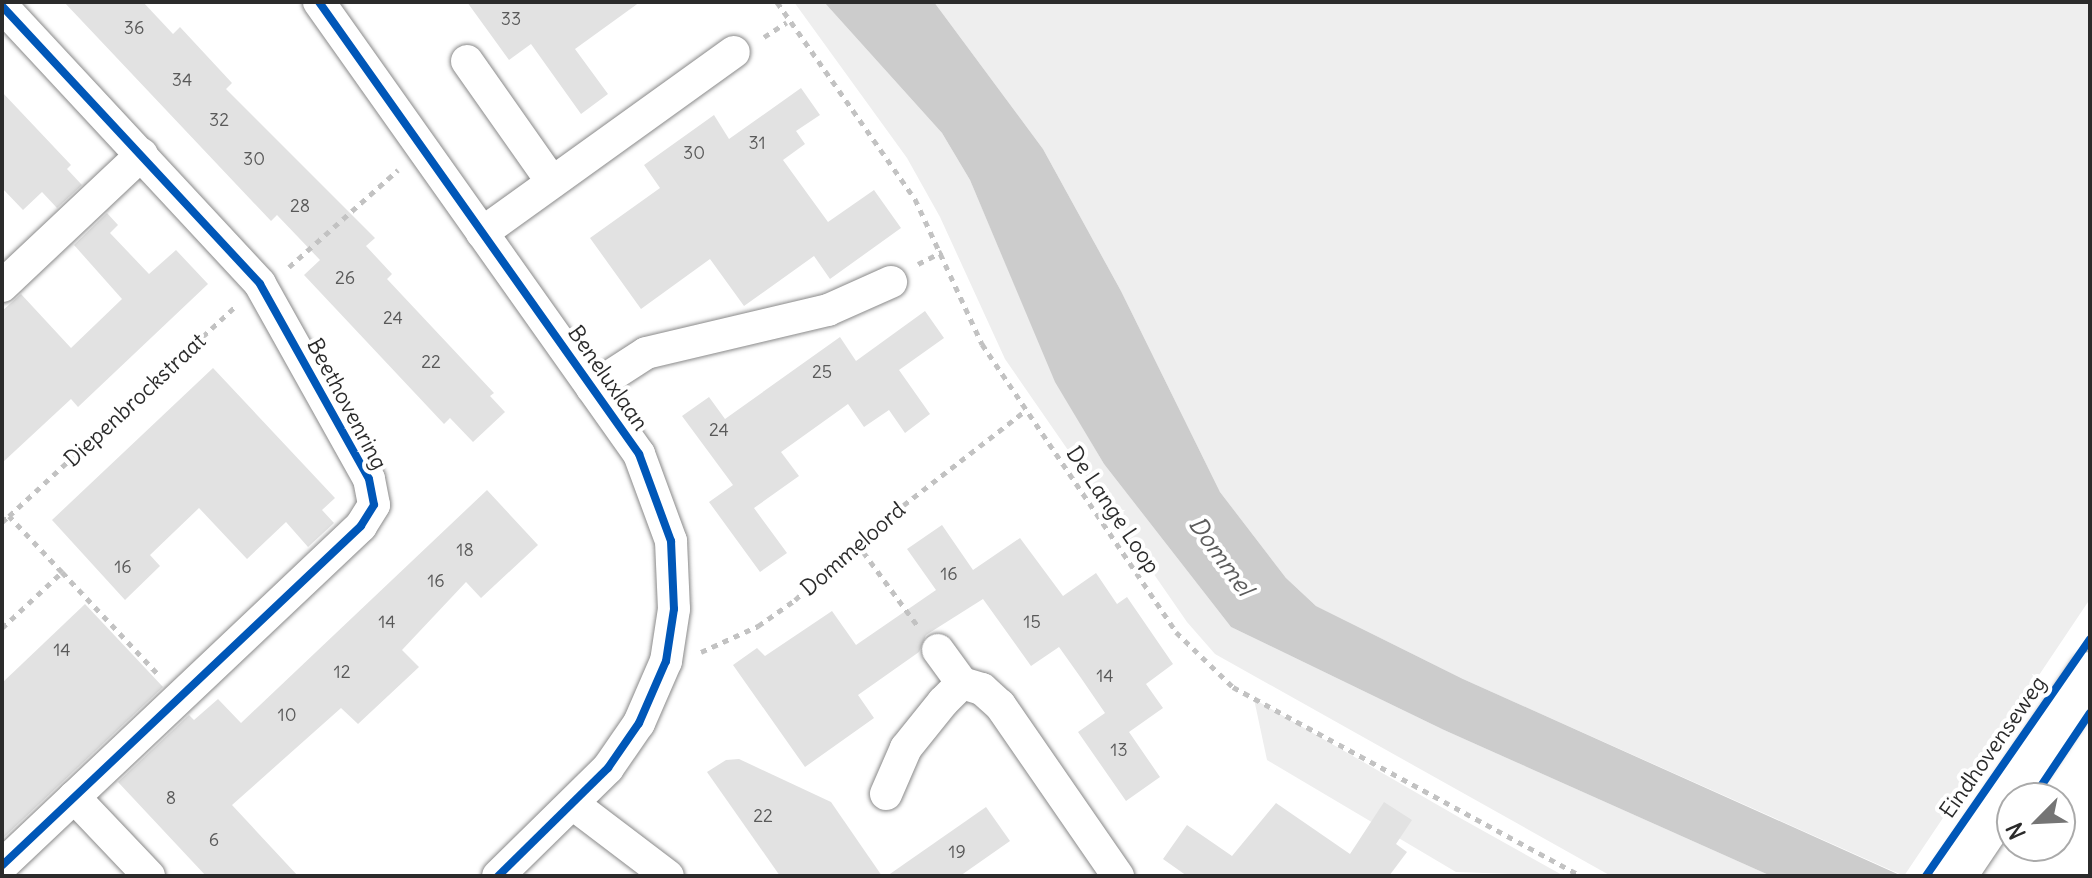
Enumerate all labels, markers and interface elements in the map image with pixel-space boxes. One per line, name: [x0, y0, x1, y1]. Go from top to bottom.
house number: 33: [501, 8, 521, 30]
house number: 36: [124, 17, 144, 39]
house number: 34: [172, 69, 192, 91]
house number: 32: [209, 109, 229, 131]
house number: 31: [748, 132, 766, 154]
house number: 30: [683, 142, 705, 164]
house number: 30: [243, 148, 265, 170]
house number: 28: [290, 195, 310, 217]
house number: 26: [335, 267, 355, 289]
house number: 24: [383, 307, 403, 329]
street label: Beneluxlaan: [562, 320, 654, 436]
street label: Diepenbrockstraat: [59, 328, 211, 472]
street label: Beethovenring: [301, 334, 393, 474]
house number: 22: [421, 351, 441, 373]
house number: 25: [812, 361, 832, 383]
house number: 24: [709, 419, 729, 441]
street label: De Lange Loop: [1061, 441, 1165, 579]
street label: Dommeloord: [795, 496, 911, 602]
water label: Dommel: [1183, 511, 1259, 601]
house number: 18: [456, 539, 474, 561]
house number: 16: [114, 556, 132, 578]
house number: 16: [940, 563, 958, 585]
house number: 16: [427, 570, 445, 592]
house number: 14: [378, 611, 396, 633]
house number: 15: [1023, 611, 1041, 633]
house number: 14: [53, 639, 71, 661]
house number: 12: [333, 661, 351, 683]
house number: 14: [1096, 665, 1114, 687]
street label: Eindhovenseweg: [1934, 671, 2052, 823]
house number: 10: [278, 704, 296, 726]
house number: 13: [1110, 739, 1128, 761]
north arrow: [1996, 782, 2076, 862]
house number: 8: [166, 787, 176, 809]
house number: 22: [753, 805, 773, 827]
text: N: [2000, 818, 2032, 844]
house number: 6: [209, 829, 219, 851]
house number: 19: [948, 841, 966, 863]

